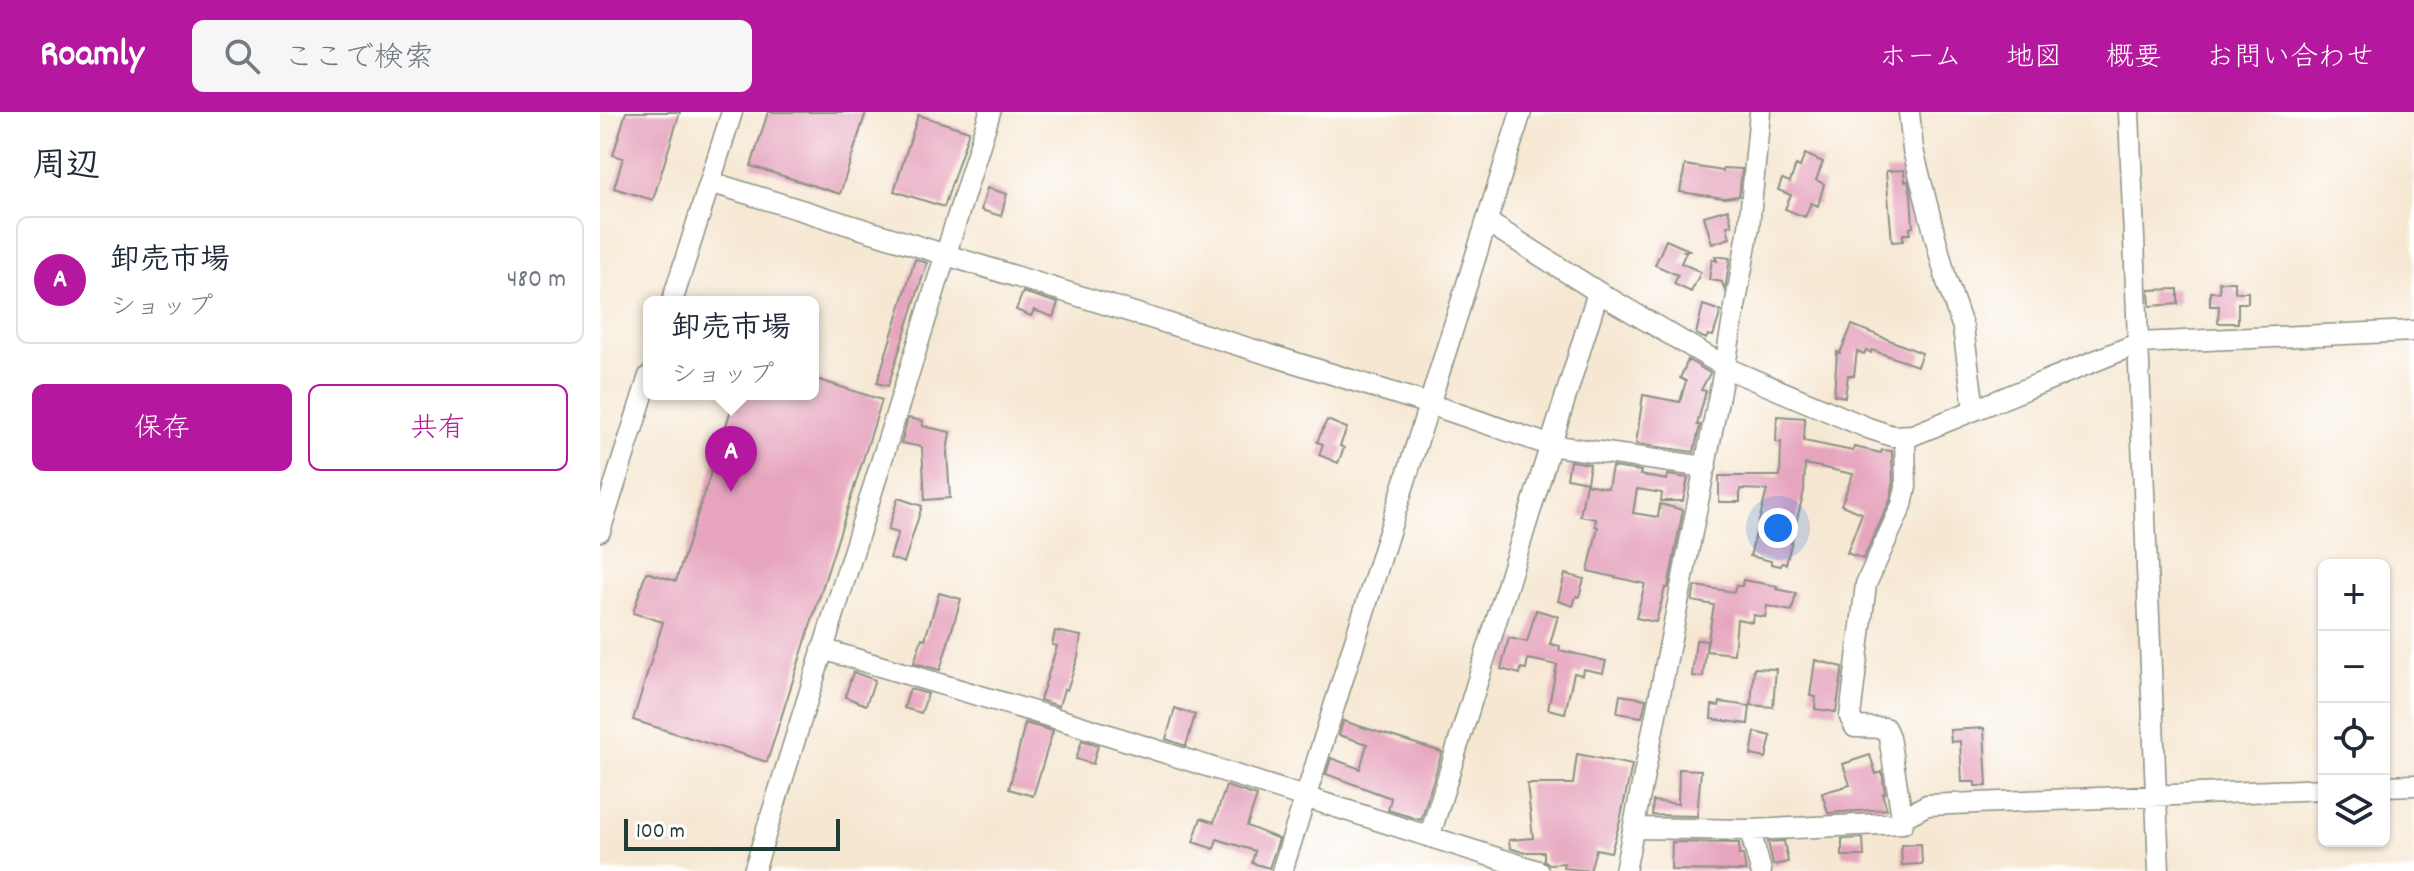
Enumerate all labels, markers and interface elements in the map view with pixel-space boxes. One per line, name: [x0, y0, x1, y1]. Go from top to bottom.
search box: [192, 20, 752, 92]
text: Roamly: [40, 29, 144, 84]
icon: search: [220, 34, 264, 78]
text: ここで検索: [284, 39, 434, 82]
text: ホーム: [1879, 40, 1962, 80]
text: 地図: [2006, 40, 2062, 80]
text: 概要: [2106, 40, 2162, 80]
text: お問い合わせ: [2206, 40, 2374, 80]
text: 周辺: [32, 144, 100, 193]
text: 卸売市場: [110, 241, 230, 284]
text: A: [53, 262, 67, 299]
text: 480 m: [507, 262, 566, 299]
text: ショップ: [110, 290, 213, 327]
popup: [643, 296, 819, 400]
text: 卸売市場: [671, 309, 791, 352]
text: ショップ: [671, 358, 774, 395]
button: 保存: [32, 384, 292, 471]
button: 共有: [308, 384, 568, 471]
pin: A: [705, 426, 757, 492]
your location: [1758, 508, 1798, 548]
map controls: [2318, 559, 2390, 847]
button: +: [2318, 559, 2390, 631]
button: −: [2318, 631, 2390, 703]
button: locate: [2318, 703, 2390, 775]
button: layers: [2318, 775, 2390, 847]
scale bar: [624, 815, 840, 851]
text: 100 m: [636, 817, 685, 848]

